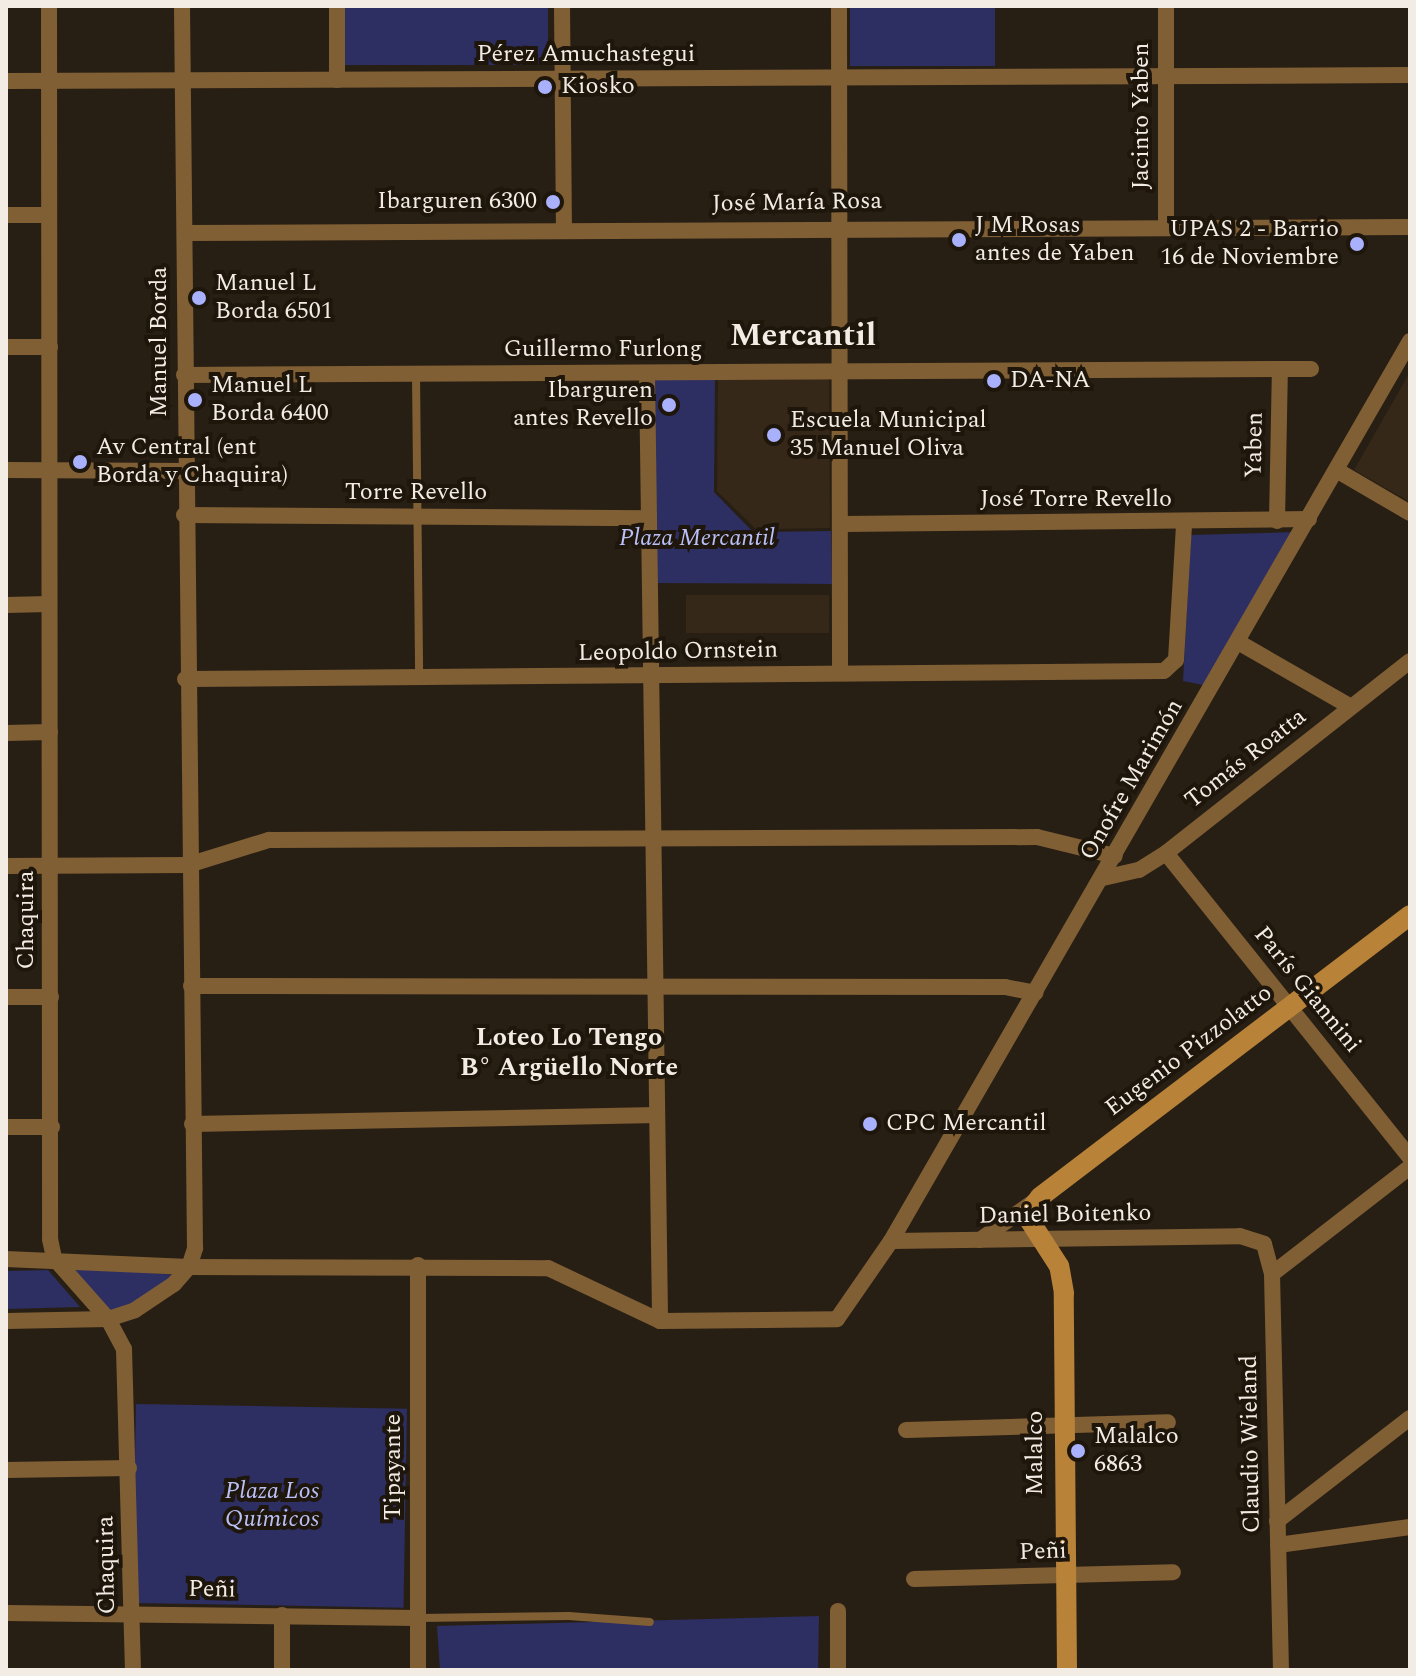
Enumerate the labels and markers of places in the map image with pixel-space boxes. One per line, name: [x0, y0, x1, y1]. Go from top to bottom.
place label: Kiosko: [561, 73, 635, 101]
marker: Kiosko: [536, 78, 554, 96]
place label: Ibarguren 6300: [377, 188, 537, 216]
marker: Ibarguren 6300: [544, 193, 562, 211]
place label: J M Rosas antes de Yaben: [975, 212, 1135, 268]
place label: UPAS 2 - Barrio 16 de Noviembre: [1160, 216, 1339, 272]
marker: J M Rosas antes de Yaben: [950, 231, 968, 249]
marker: UPAS 2 - Barrio 16 de Noviembre: [1346, 233, 1368, 255]
place label: Manuel L Borda 6501: [215, 270, 333, 326]
marker: Manuel L Borda 6501: [190, 289, 208, 307]
place label: DA-NA: [1010, 367, 1091, 395]
place label: Manuel L Borda 6400: [211, 372, 329, 428]
marker: DA-NA: [985, 372, 1003, 390]
place label: Ibarguren antes Revello: [513, 377, 653, 433]
marker: Manuel L Borda 6400: [186, 391, 204, 409]
marker: Ibarguren antes Revello: [660, 396, 678, 414]
place label: Escuela Municipal 35 Manuel Oliva: [790, 407, 987, 463]
marker: Escuela Municipal 35 Manuel Oliva: [765, 426, 783, 444]
place label: Av Central (ent Borda y Chaquira): [96, 434, 288, 490]
marker: Av Central (ent Borda y Chaquira): [71, 453, 89, 471]
place label: CPC Mercantil: [886, 1110, 1047, 1138]
marker: CPC Mercantil: [861, 1115, 879, 1133]
place label: Malalco 6863: [1094, 1423, 1179, 1479]
marker: Malalco 6863: [1069, 1442, 1087, 1460]

